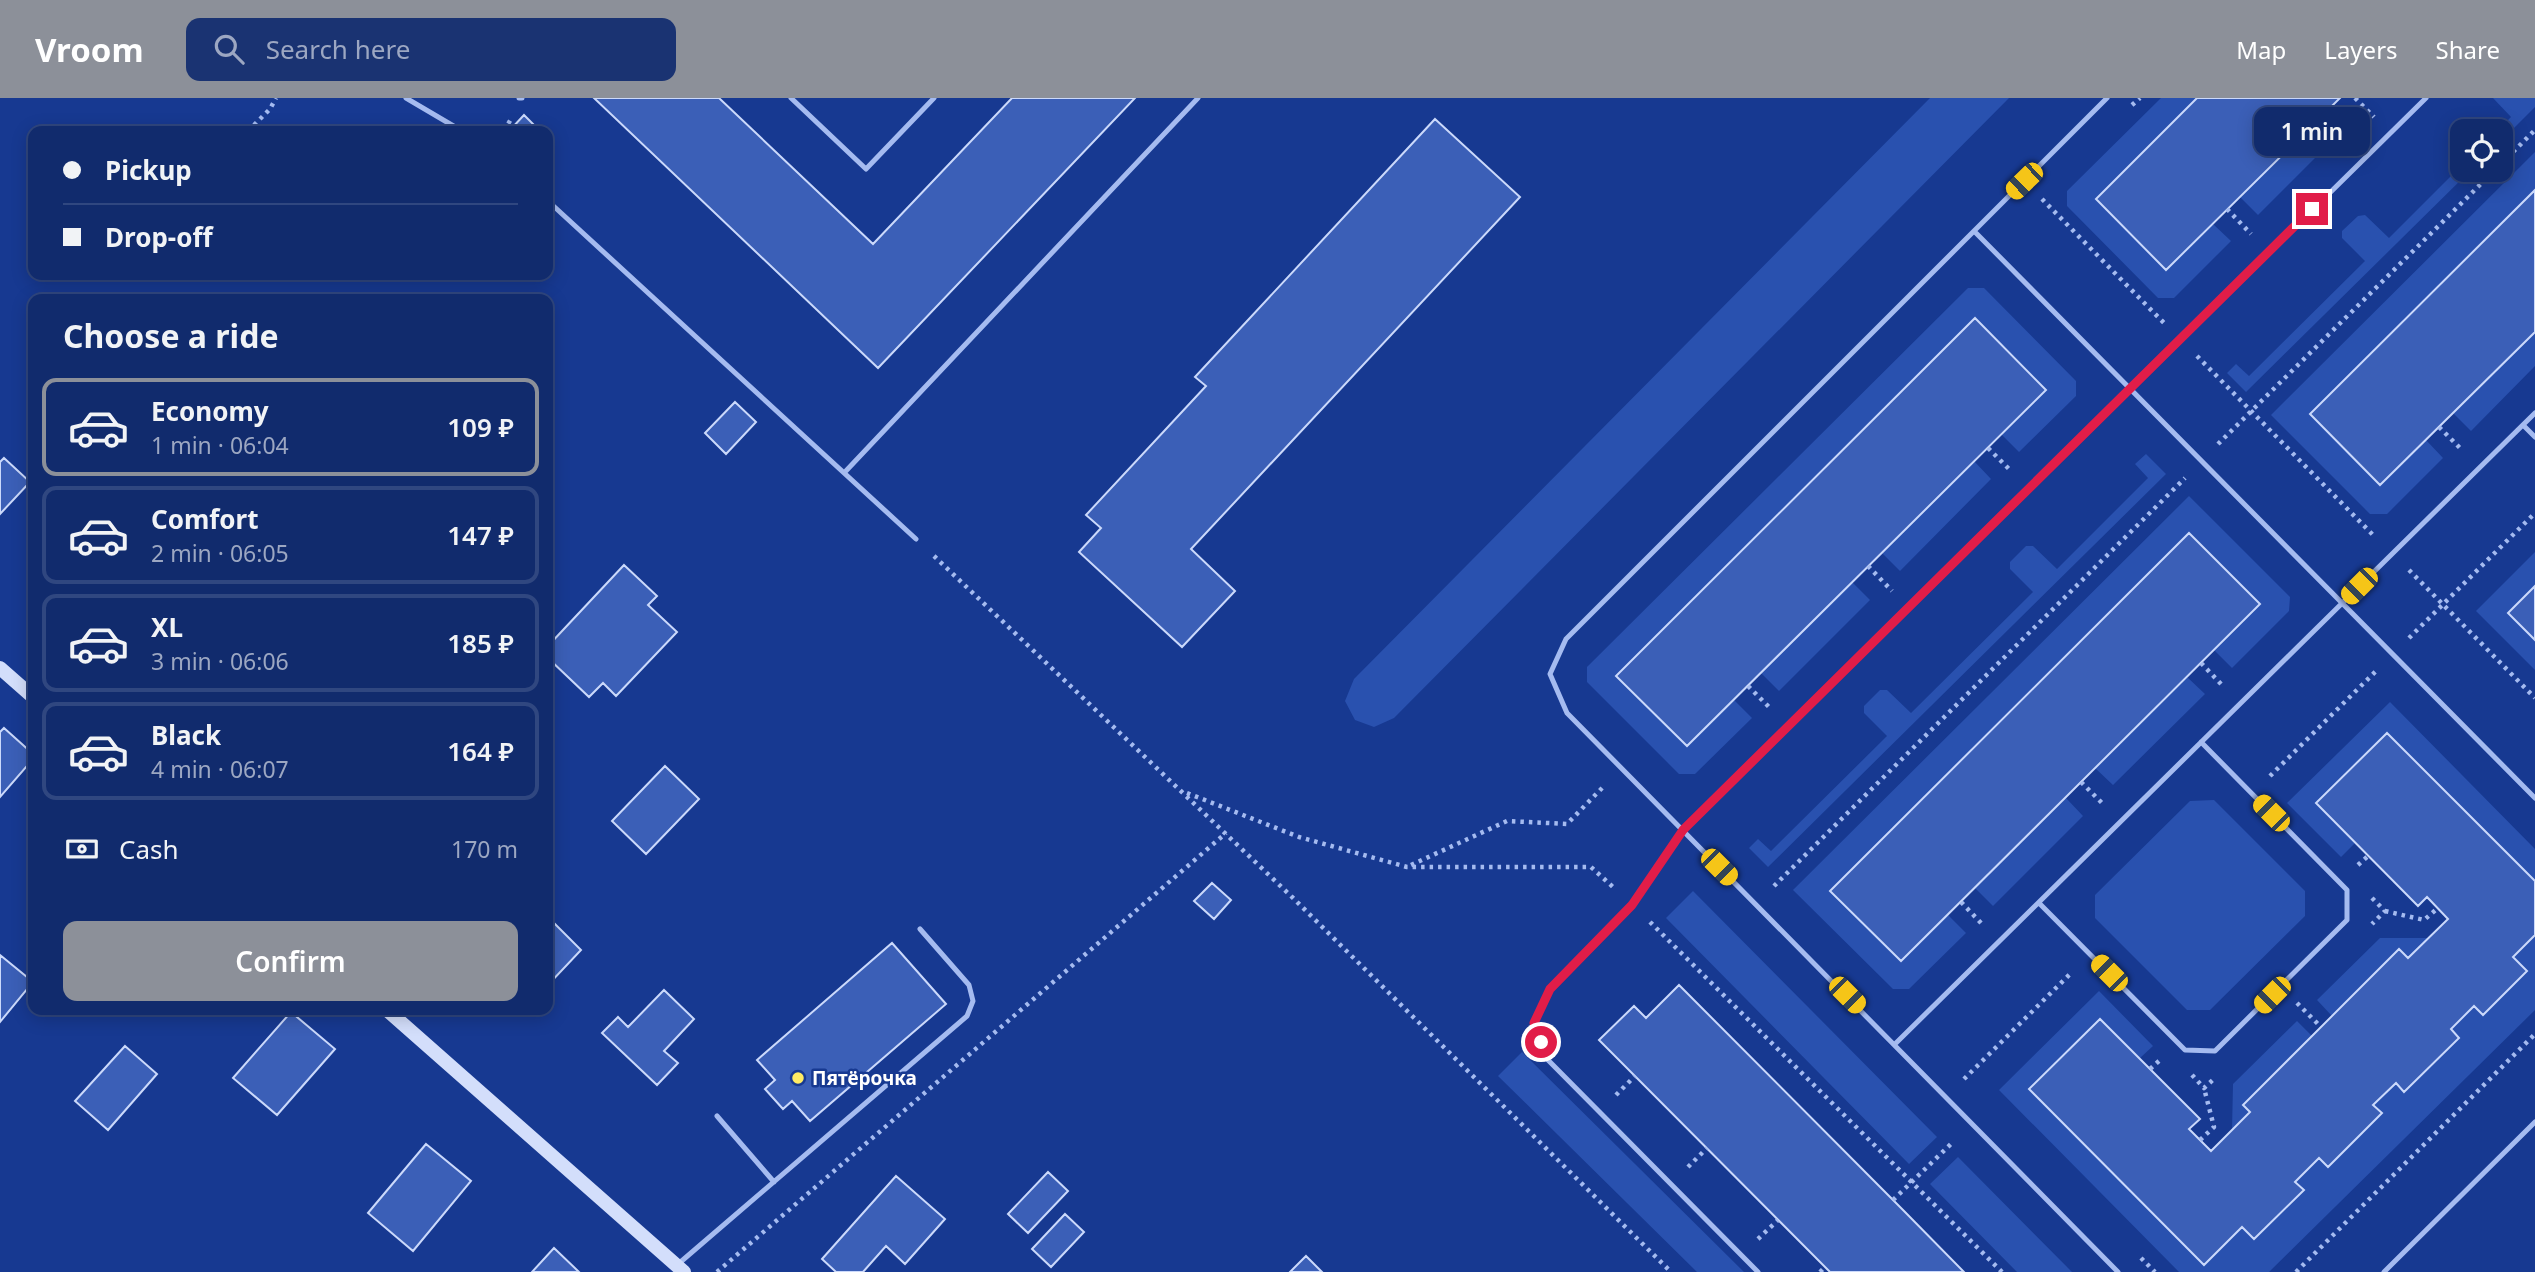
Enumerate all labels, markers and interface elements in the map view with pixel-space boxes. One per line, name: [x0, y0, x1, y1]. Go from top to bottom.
search box: [186, 18, 676, 81]
text: Vroom: [35, 27, 144, 72]
icon: search: [210, 30, 248, 68]
text: Search here: [266, 31, 410, 67]
text: Map: [2236, 33, 2286, 66]
text: Layers: [2324, 33, 2398, 66]
text: Share: [2436, 33, 2500, 66]
callout: 1 min: [2254, 108, 2370, 156]
text: 1 min: [2281, 115, 2343, 147]
map controls: [2450, 119, 2513, 182]
button: locate: [2450, 119, 2513, 182]
text: Pickup: [105, 152, 192, 188]
car: [2002, 159, 2047, 203]
route end: [2296, 193, 2328, 225]
text: Drop-off: [105, 219, 212, 255]
text: Choose a ride: [63, 314, 279, 357]
text: Economy: [151, 393, 269, 429]
icon: car: [67, 396, 130, 459]
text: 109 ₽: [447, 409, 514, 445]
text: 1 min · 06:04: [151, 429, 289, 461]
text: Comfort: [151, 501, 259, 537]
icon: car: [67, 504, 130, 567]
text: 147 ₽: [447, 517, 514, 553]
text: 2 min · 06:05: [151, 537, 289, 569]
car: [2337, 564, 2382, 608]
text: XL: [151, 609, 183, 645]
icon: car: [67, 612, 130, 675]
text: 185 ₽: [447, 625, 514, 661]
text: 3 min · 06:06: [151, 645, 289, 677]
text: Black: [151, 717, 221, 753]
icon: car: [67, 720, 130, 783]
text: 164 ₽: [447, 733, 514, 769]
text: 4 min · 06:07: [151, 753, 289, 785]
car: [2249, 791, 2294, 835]
icon: cash: [63, 830, 101, 868]
text: Cash: [119, 831, 179, 867]
text: 170 m: [451, 833, 518, 865]
car: [1697, 845, 1742, 889]
button: Confirm: [63, 921, 518, 1001]
car: [2087, 951, 2132, 995]
car: [1825, 973, 1870, 1017]
car: [2250, 973, 2295, 1017]
route start: [1525, 1026, 1557, 1058]
place label: Пятёрочка: [812, 1065, 917, 1091]
marker: Пятёрочка: [790, 1070, 806, 1086]

